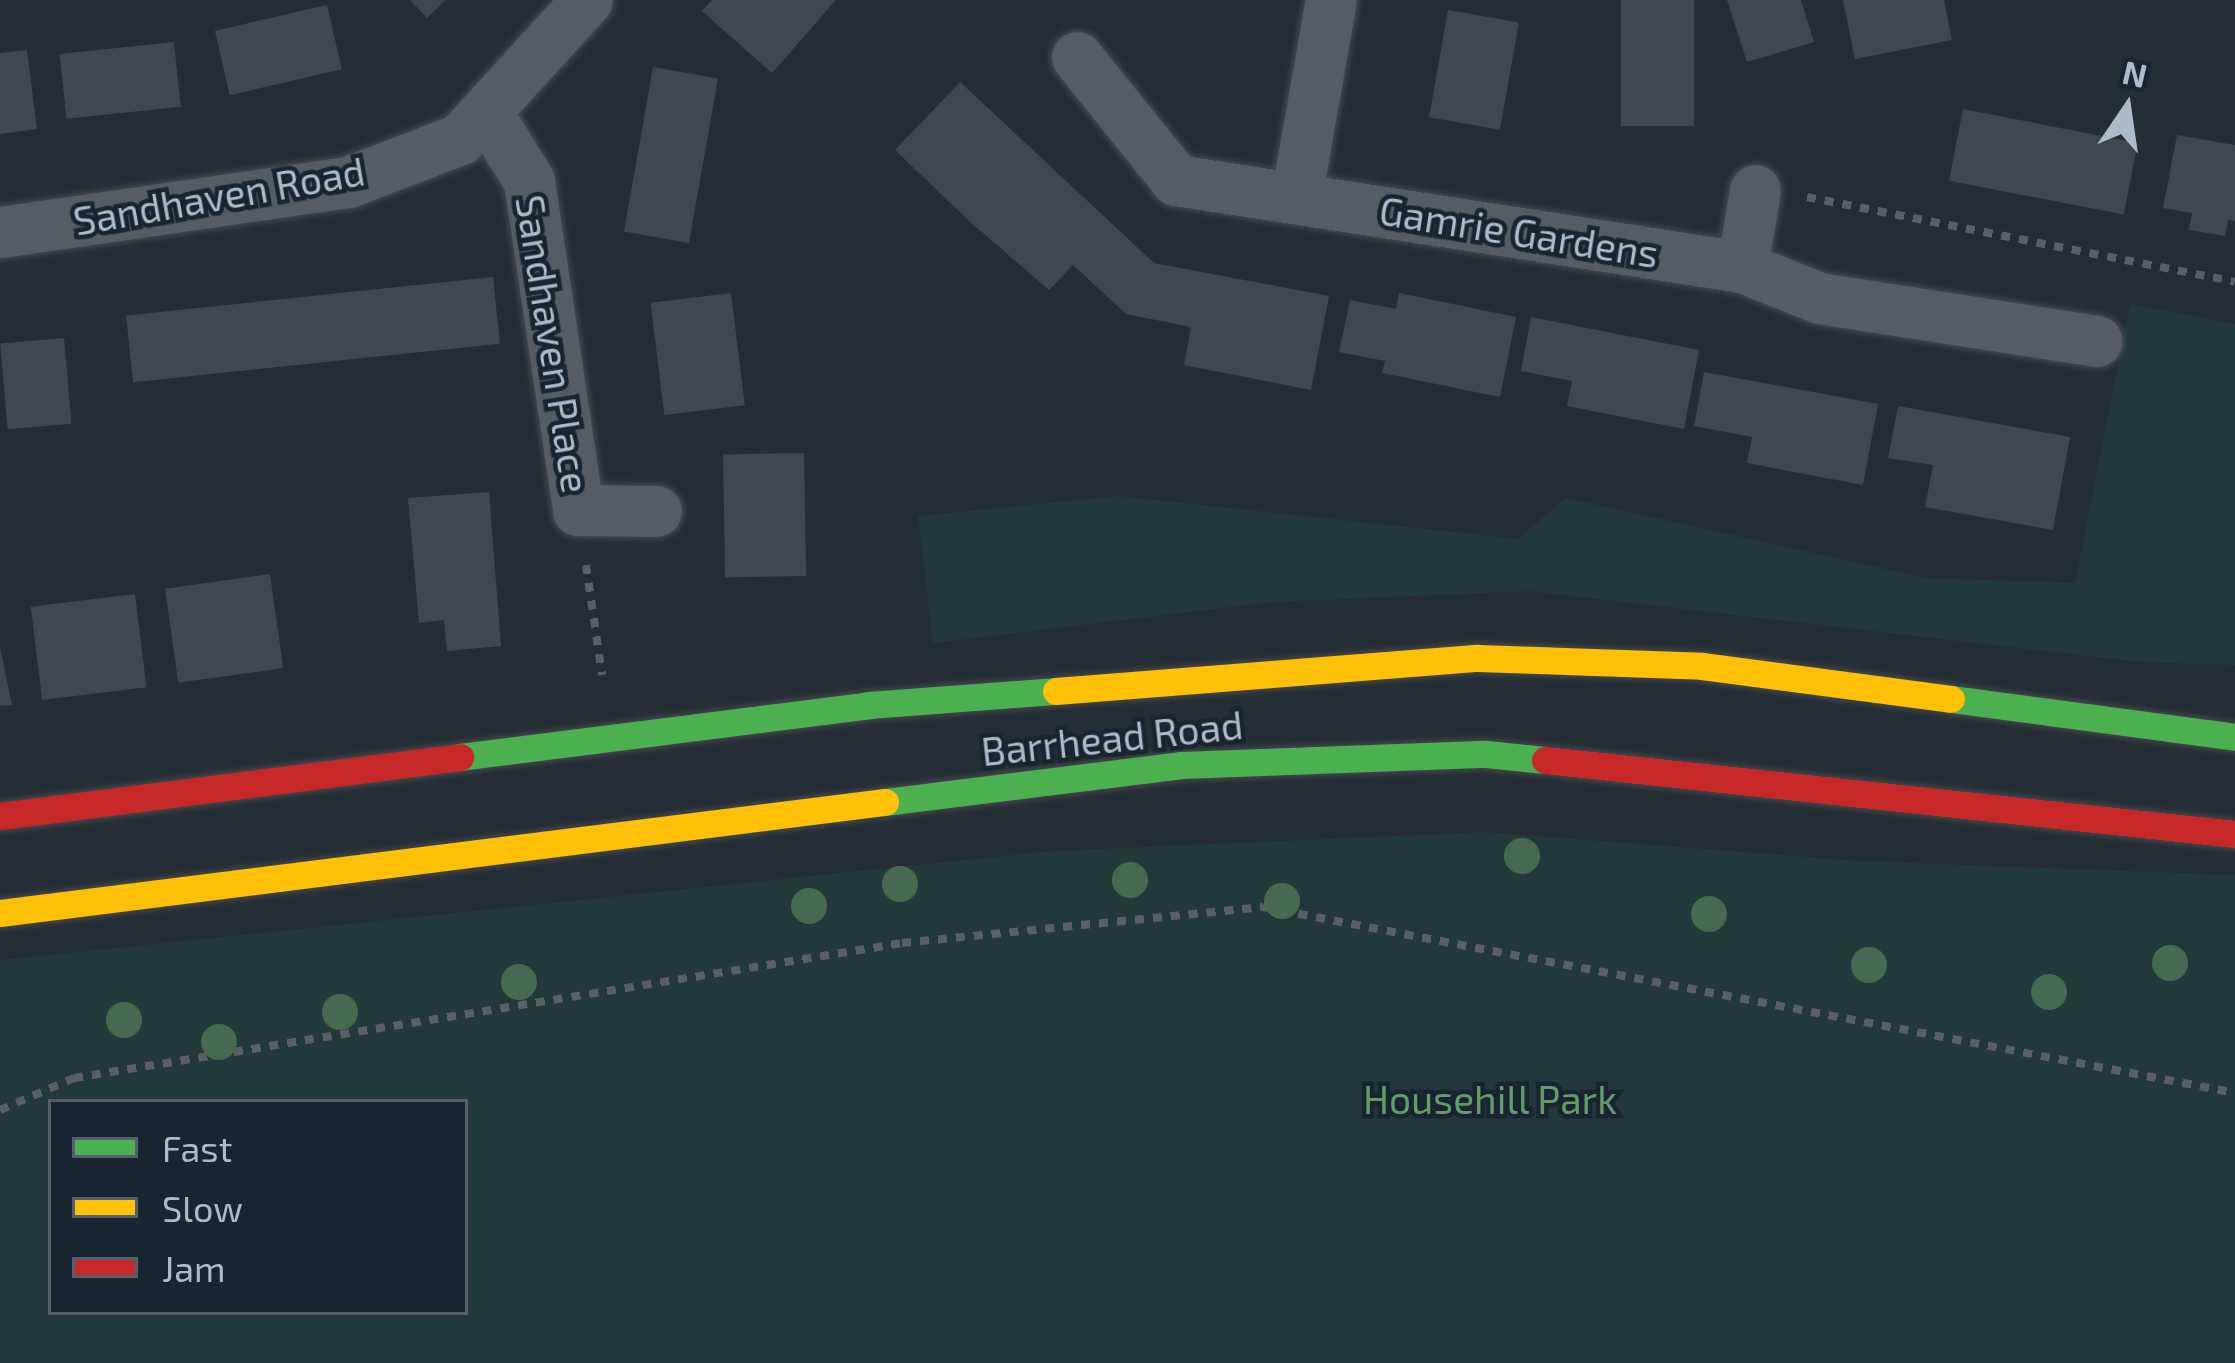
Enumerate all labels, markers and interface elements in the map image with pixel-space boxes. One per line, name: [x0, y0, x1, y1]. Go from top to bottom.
north arrow: [2067, 48, 2187, 168]
text: N: [2119, 51, 2151, 95]
street label: Sandhaven Road: [70, 147, 368, 245]
street label: Gamrie Gardens: [1376, 187, 1662, 277]
street label: Sandhaven Place: [506, 192, 600, 496]
street label: Barrhead Road: [979, 701, 1245, 775]
park label: Househill Park: [1362, 1076, 1618, 1122]
legend: [48, 1099, 468, 1315]
text: Fast: [162, 1126, 232, 1169]
text: Slow: [162, 1186, 243, 1229]
text: Jam: [162, 1246, 226, 1289]

